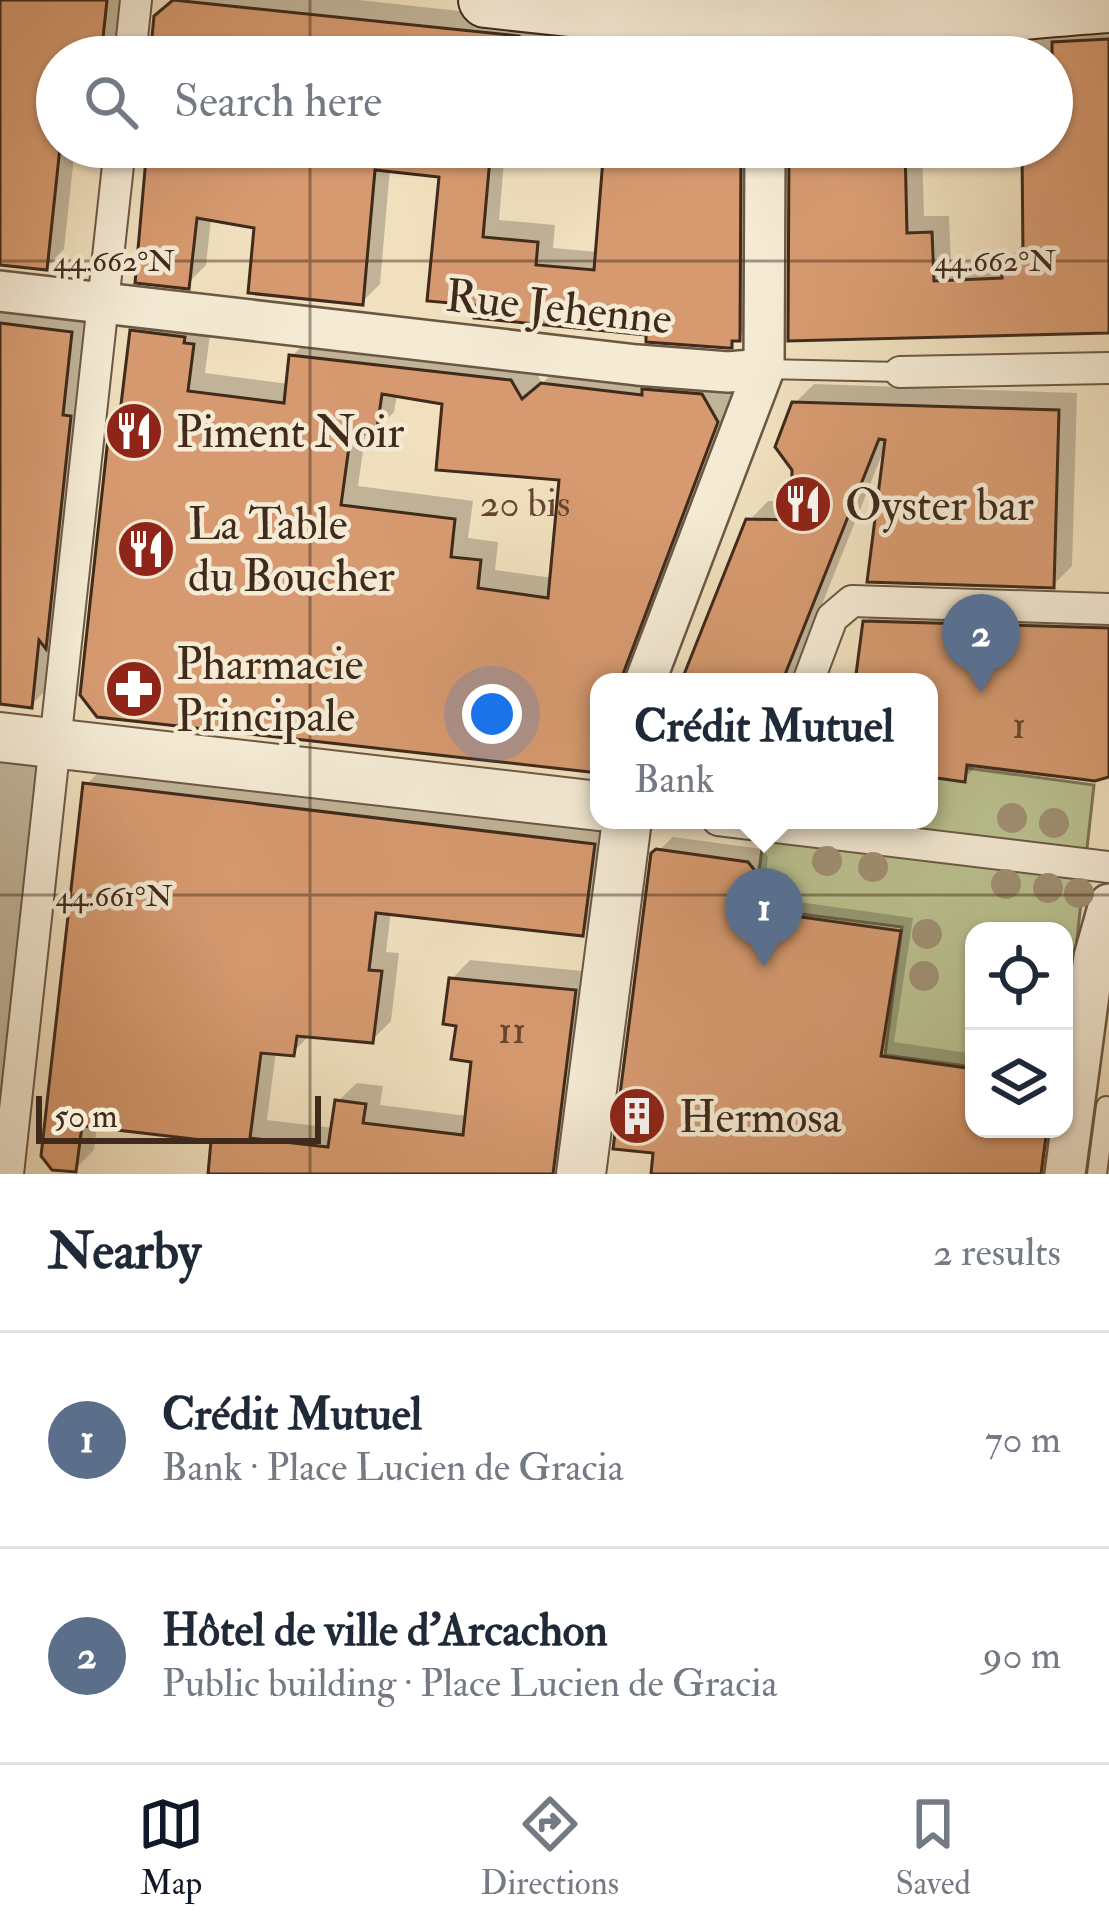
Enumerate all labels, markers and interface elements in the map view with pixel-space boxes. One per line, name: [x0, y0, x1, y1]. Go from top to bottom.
search box: [36, 36, 1073, 168]
icon: search: [78, 69, 144, 135]
text: Search here: [174, 74, 382, 130]
text: 44.662°N: [53, 243, 175, 280]
text: 44.662°N: [934, 243, 1056, 280]
street label: Rue Jehenne: [443, 268, 675, 348]
restaurant icon: Piment Noir: [103, 400, 165, 462]
place label: Piment Noir: [176, 405, 404, 461]
restaurant icon: Oyster bar: [772, 473, 834, 535]
place label: Oyster bar: [845, 478, 1034, 534]
house number: 20 bis: [480, 479, 570, 528]
place label: La Table du Boucher: [188, 497, 395, 605]
restaurant icon: La Table du Boucher: [115, 518, 177, 580]
pin: 2: [942, 594, 1020, 693]
place label: Pharmacie Principale: [176, 637, 363, 745]
pharmacy icon: Pharmacie Principale: [103, 658, 165, 720]
popup: [590, 673, 938, 829]
your location: [462, 684, 522, 744]
text: Crédit Mutuel: [634, 699, 894, 755]
house number: 1: [1012, 701, 1026, 750]
text: Bank: [634, 755, 714, 804]
pin: 1: [725, 868, 803, 967]
text: 44.661°N: [55, 878, 173, 915]
map controls: [965, 922, 1073, 1138]
button: locate: [965, 922, 1073, 1030]
house number: 11: [498, 1006, 526, 1055]
button: layers: [965, 1030, 1073, 1138]
building icon: Hermosa: [606, 1085, 668, 1147]
scale bar: [36, 1090, 321, 1143]
place label: Hermosa: [679, 1090, 842, 1146]
text: 50 m: [54, 1096, 118, 1137]
text: Nearby: [48, 1220, 201, 1284]
text: 2 results: [933, 1228, 1061, 1277]
text: Crédit Mutuel: [162, 1387, 422, 1443]
text: 1: [80, 1415, 94, 1464]
text: 70 m: [985, 1415, 1061, 1464]
text: Bank · Place Lucien de Gracia: [162, 1443, 624, 1492]
text: Hôtel de ville d'Arcachon: [162, 1603, 608, 1659]
text: 2: [77, 1631, 97, 1680]
text: 90 m: [983, 1631, 1061, 1680]
text: Public building · Place Lucien de Gracia: [162, 1659, 778, 1708]
tab: Map: [138, 1791, 204, 1904]
tab: Directions: [481, 1791, 619, 1904]
tab: Saved: [895, 1791, 971, 1904]

